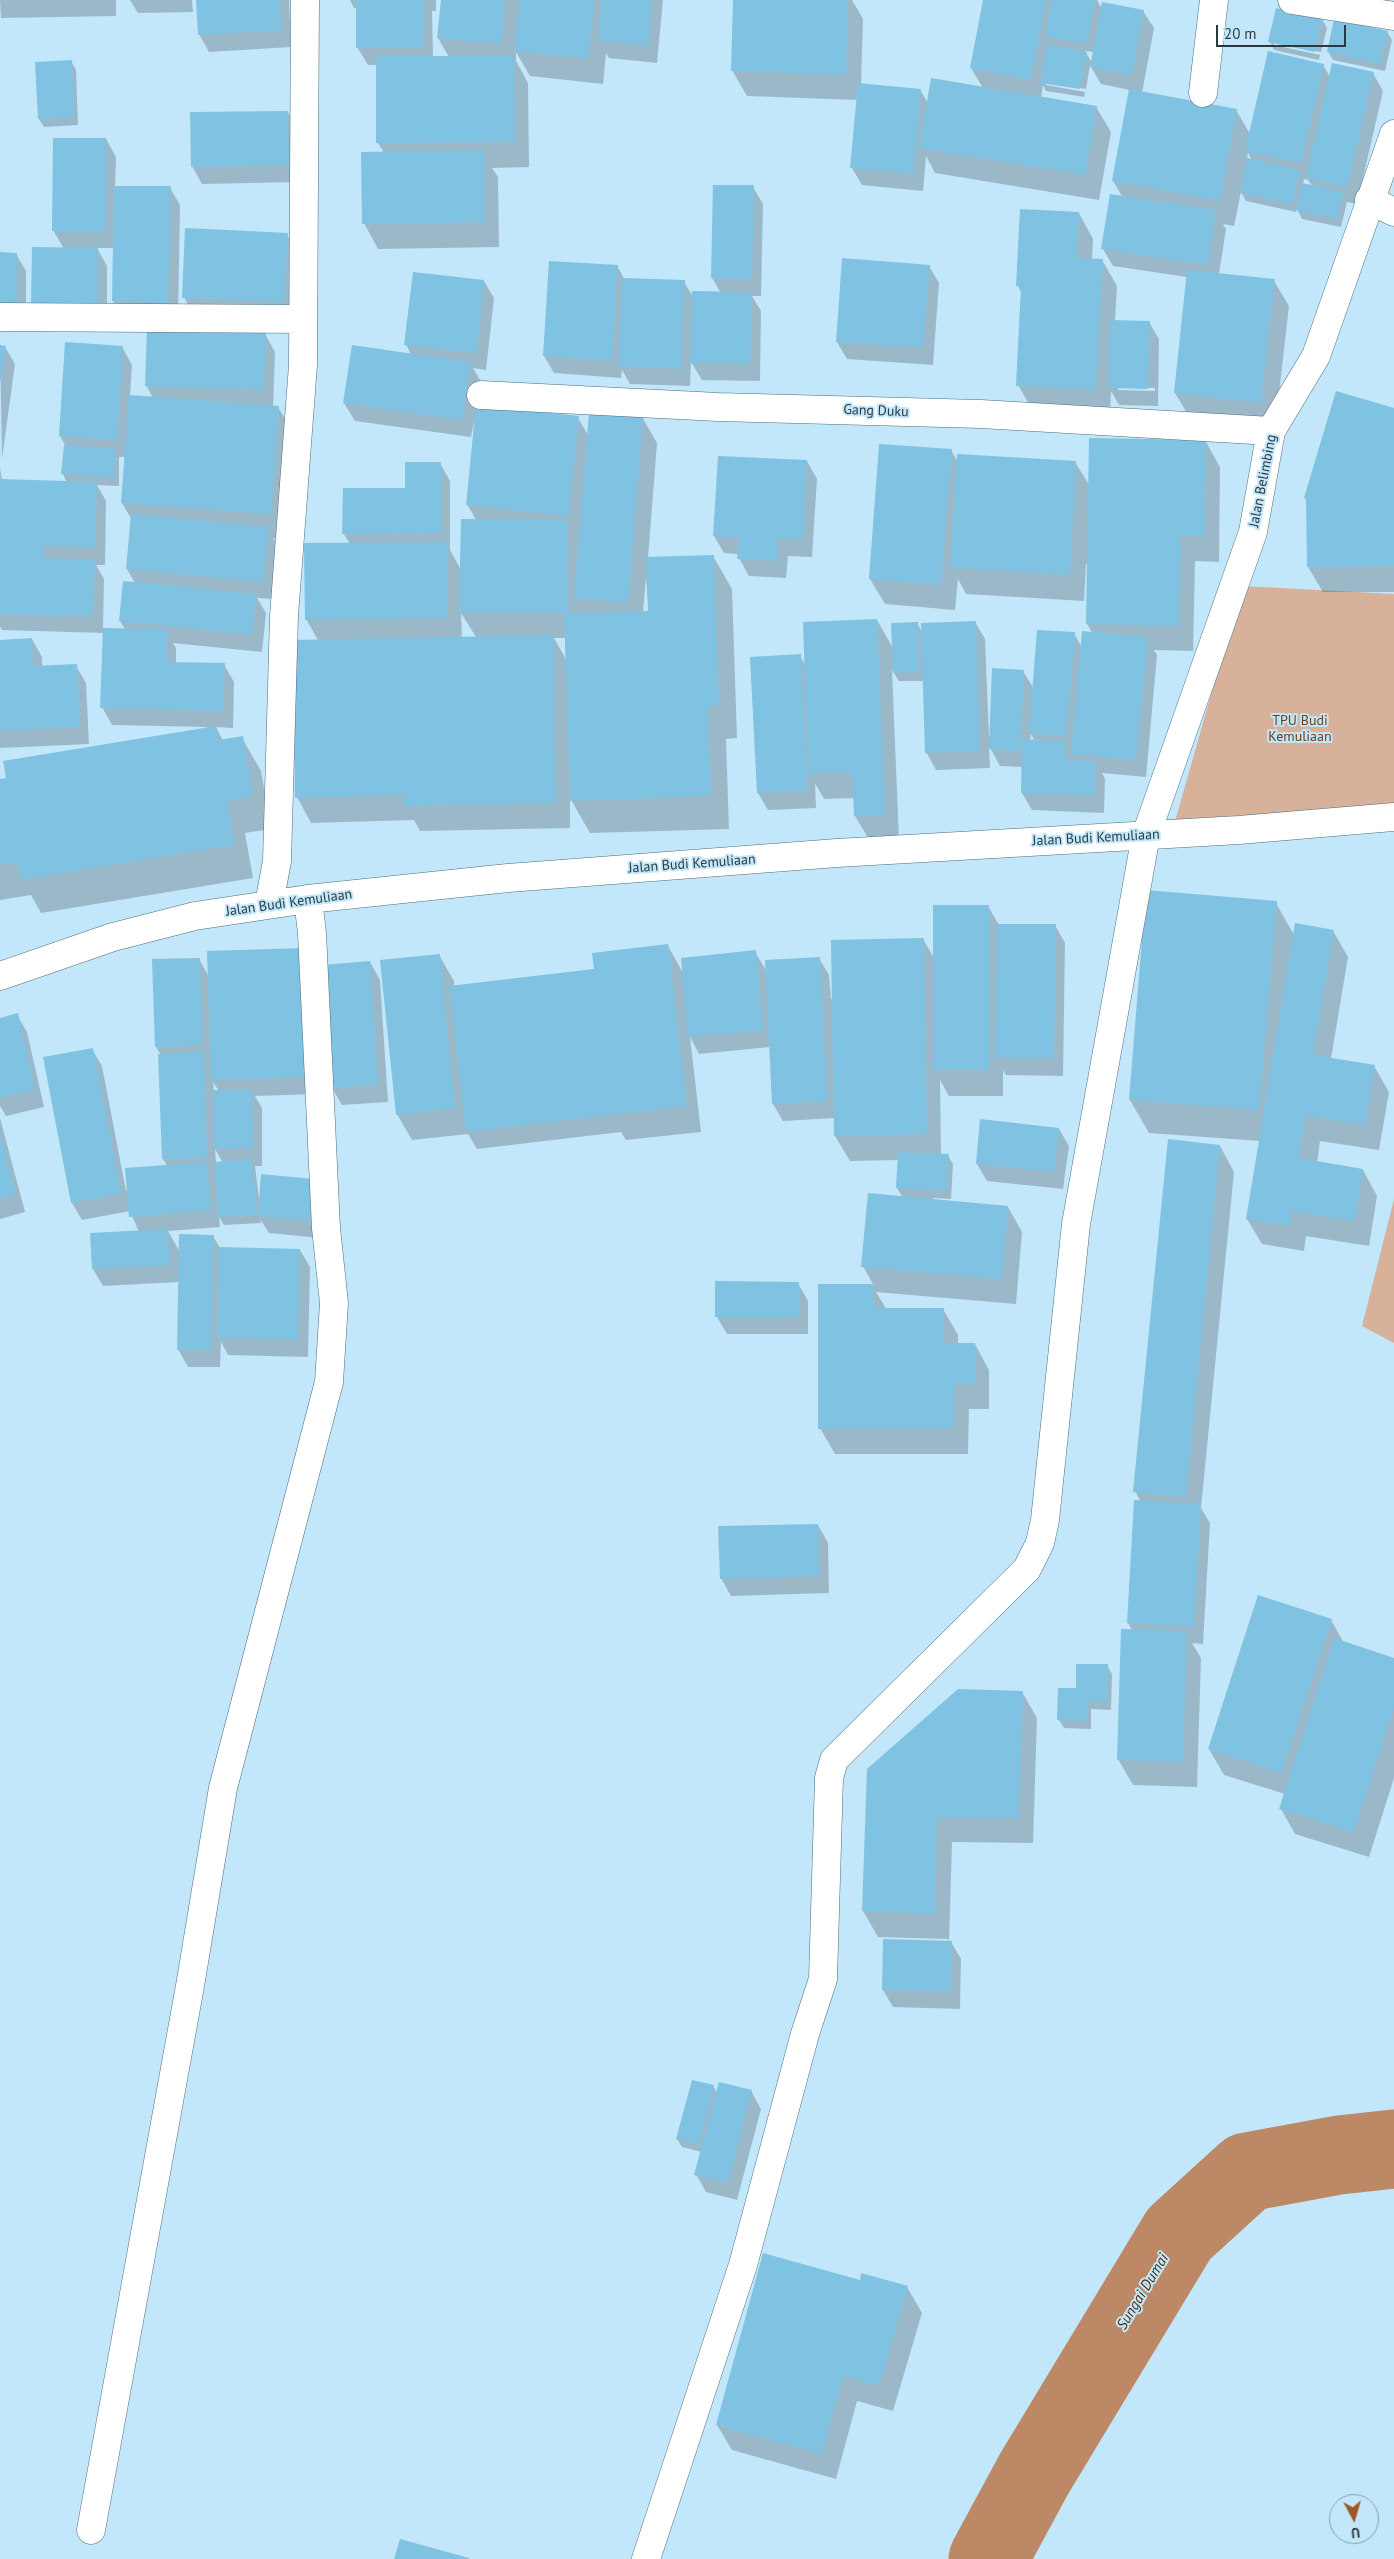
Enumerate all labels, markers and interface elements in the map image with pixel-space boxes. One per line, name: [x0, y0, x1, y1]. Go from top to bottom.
scale bar: [1219, 15, 1349, 47]
text: 20 m: [1224, 24, 1257, 43]
street label: Gang Duku: [843, 401, 909, 421]
street label: Jalan Belimbing: [1246, 433, 1280, 529]
park label: TPU Budi Kemuliaan: [1268, 713, 1332, 746]
street label: Jalan Budi Kemuliaan: [1032, 826, 1160, 850]
street label: Jalan Budi Kemuliaan: [628, 851, 756, 877]
street label: Jalan Budi Kemuliaan: [225, 886, 353, 920]
water label: Sungai Dumai: [1113, 2251, 1173, 2333]
north arrow: [1329, 2494, 1379, 2544]
text: U: [1350, 2524, 1361, 2542]

